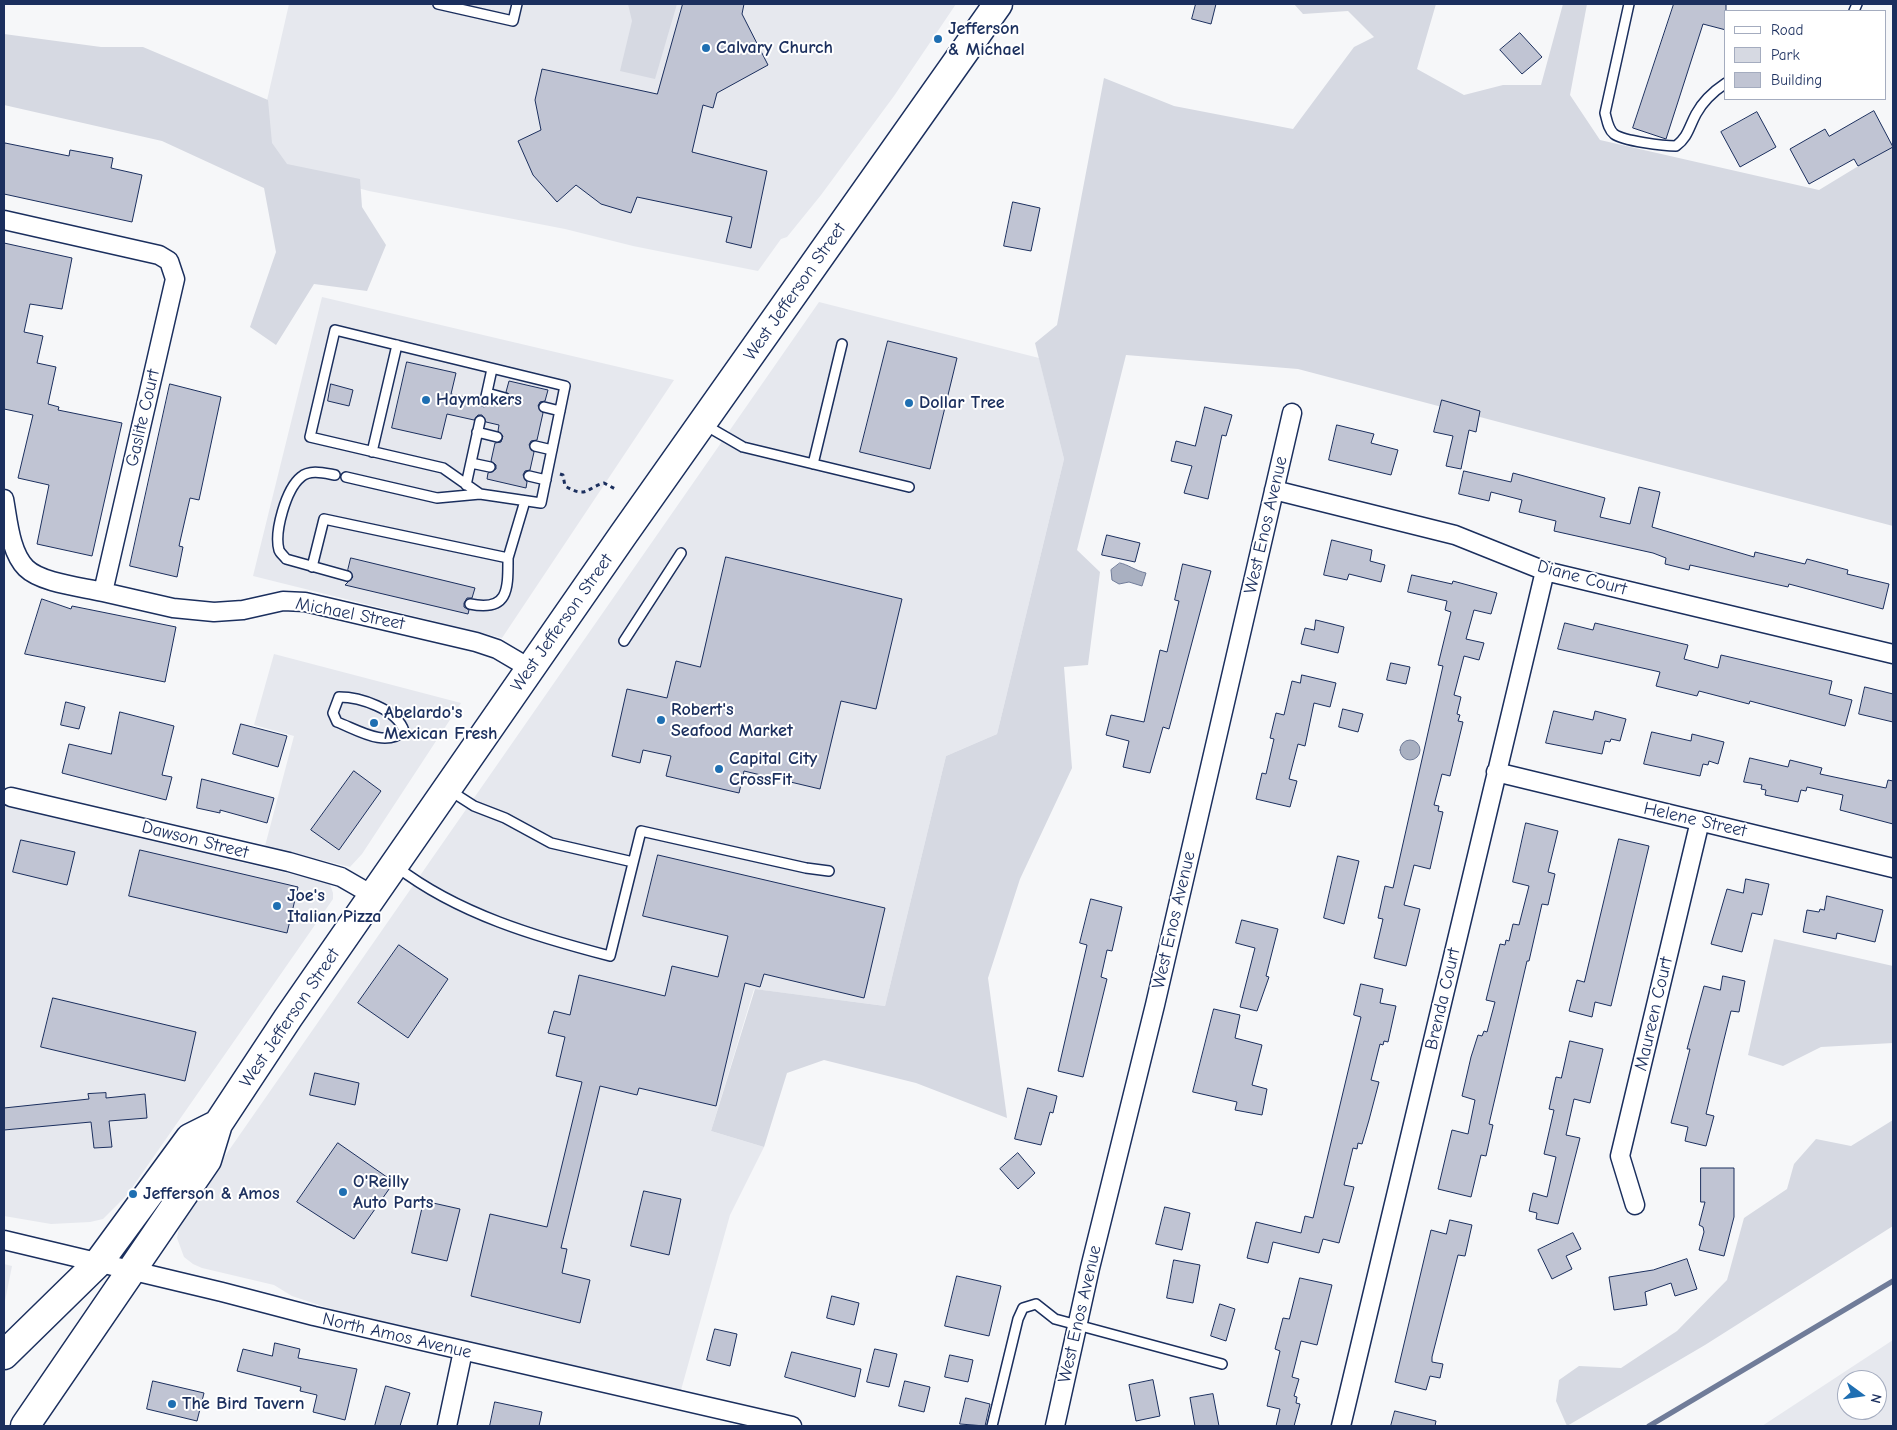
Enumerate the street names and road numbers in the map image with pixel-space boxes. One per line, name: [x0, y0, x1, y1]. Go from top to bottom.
street label: West Jefferson Street: [739, 219, 851, 365]
street label: Gaslite Court: [121, 367, 165, 469]
street label: West Enos Avenue: [1240, 454, 1292, 596]
street label: West Jefferson Street: [506, 550, 618, 696]
street label: Diane Court: [1535, 556, 1629, 600]
street label: Michael Street: [294, 593, 406, 635]
street label: Helene Street: [1641, 798, 1749, 842]
street label: Dawson Street: [139, 816, 251, 864]
street label: West Enos Avenue: [1148, 849, 1200, 991]
street label: West Jefferson Street: [235, 944, 345, 1092]
street label: Brenda Court: [1421, 946, 1465, 1052]
street label: Maureen Court: [1630, 955, 1678, 1073]
street label: West Enos Avenue: [1054, 1243, 1106, 1385]
street label: North Amos Avenue: [320, 1308, 474, 1364]

